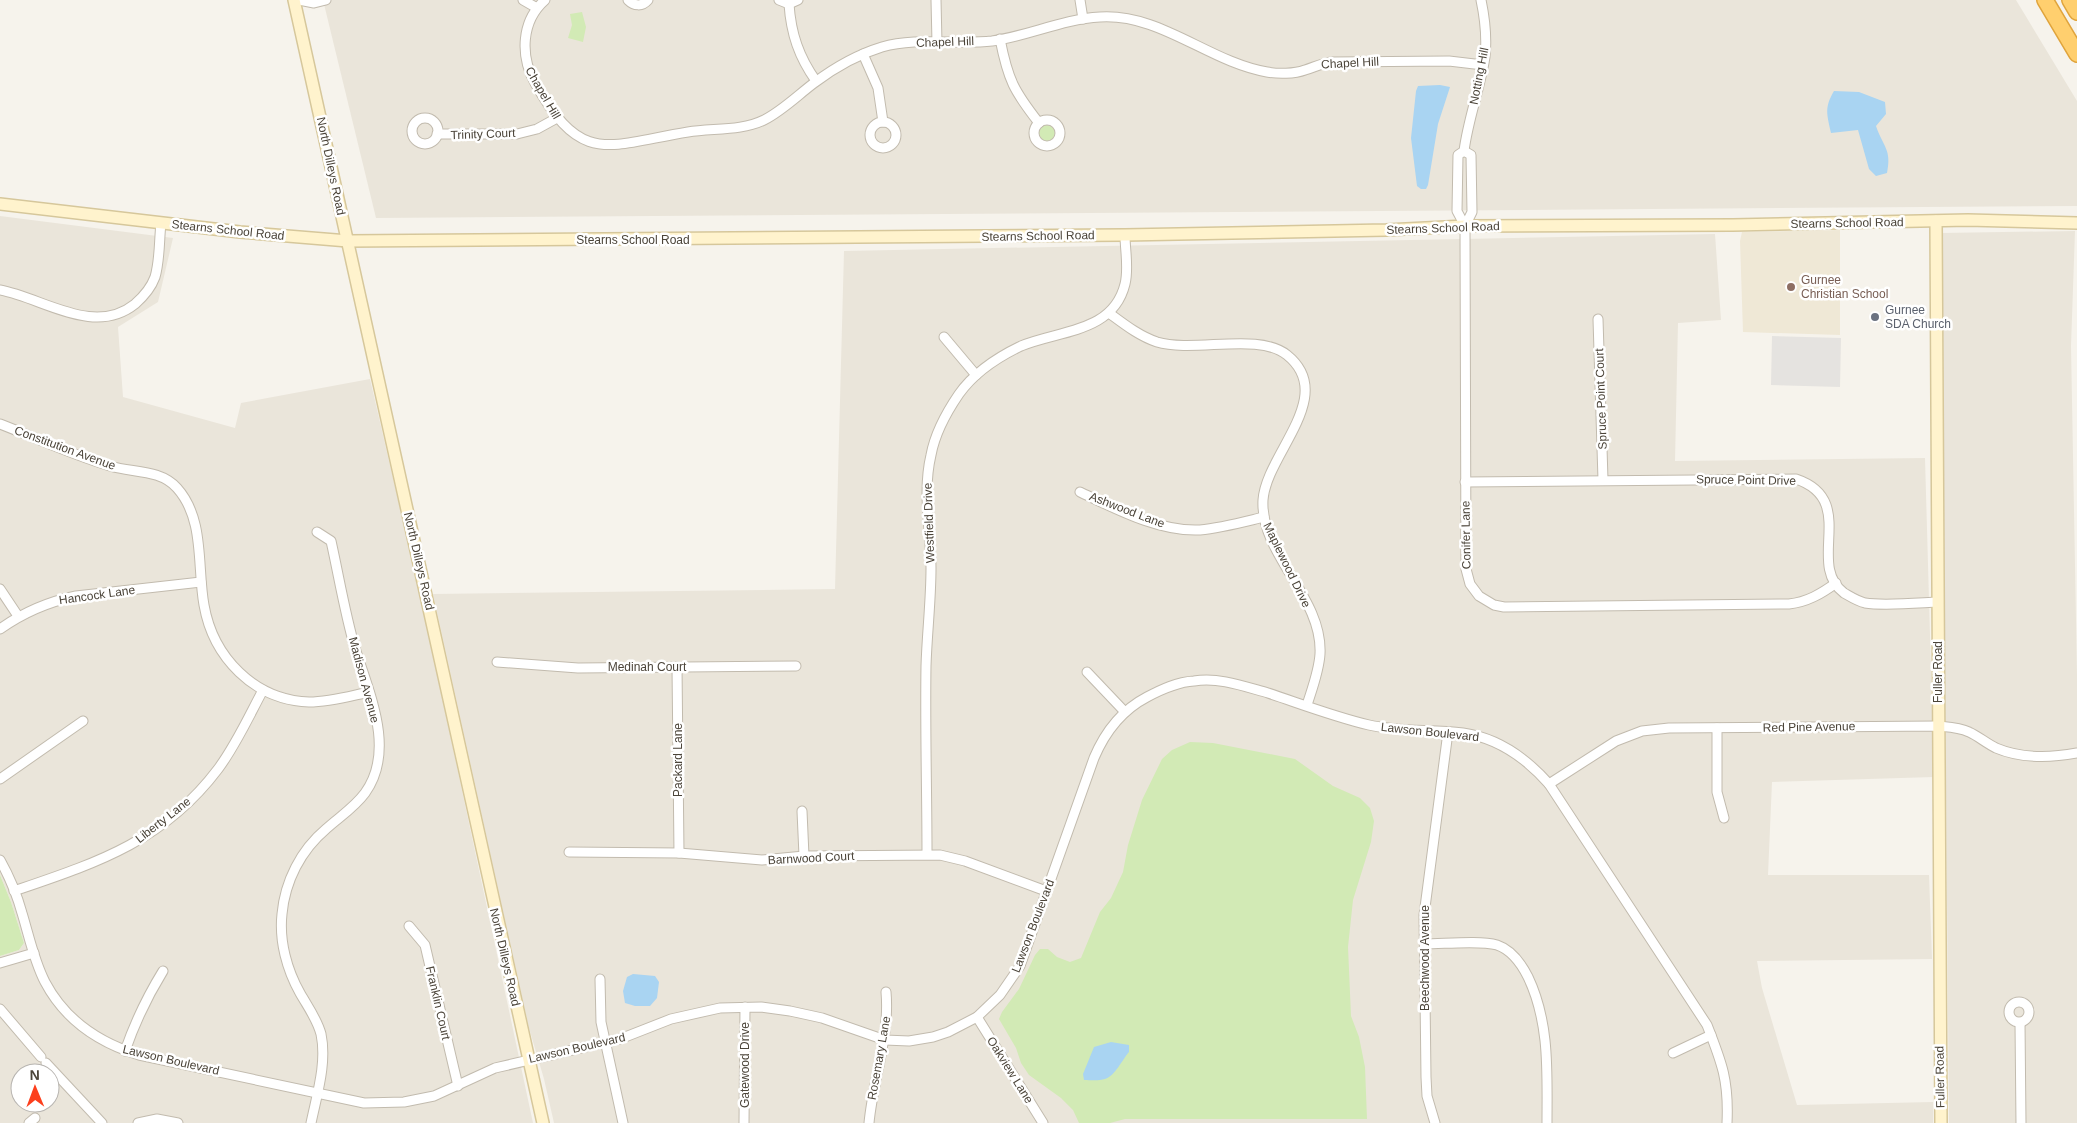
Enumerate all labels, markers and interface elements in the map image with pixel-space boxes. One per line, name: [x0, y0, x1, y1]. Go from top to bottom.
street label: Chapel Hill: [916, 34, 974, 50]
street label: Notting Hill: [1467, 46, 1491, 106]
street label: Chapel Hill: [1321, 54, 1379, 72]
street label: Chapel Hill: [522, 64, 564, 122]
street label: North Dilleys Road: [314, 116, 348, 216]
street label: Trinity Court: [450, 126, 516, 142]
street label: Stearns School Road: [1790, 215, 1904, 231]
street label: Stearns School Road: [171, 217, 285, 243]
street label: Stearns School Road: [1386, 219, 1500, 237]
street label: Stearns School Road: [981, 228, 1095, 244]
street label: Stearns School Road: [576, 233, 690, 247]
place label: Gurnee Christian School: [1801, 273, 1888, 301]
marker: Gurnee Christian School: [1785, 281, 1797, 293]
place label: Gurnee SDA Church: [1885, 303, 1951, 331]
marker: Gurnee SDA Church: [1869, 311, 1881, 323]
street label: Spruce Point Court: [1592, 347, 1610, 450]
street label: Constitution Avenue: [13, 423, 118, 473]
street label: Spruce Point Drive: [1696, 472, 1796, 488]
street label: Westfield Drive: [921, 482, 937, 563]
street label: Ashwood Lane: [1087, 489, 1167, 531]
street label: Conifer Lane: [1458, 500, 1474, 569]
street label: North Dilleys Road: [401, 511, 437, 611]
street label: Maplewood Drive: [1260, 520, 1314, 610]
street label: Hancock Lane: [58, 583, 136, 607]
street label: Madison Avenue: [346, 635, 382, 725]
street label: Fuller Road: [1931, 641, 1945, 703]
street label: Medinah Court: [608, 660, 687, 674]
street label: Red Pine Avenue: [1763, 719, 1856, 735]
street label: Lawson Boulevard: [1380, 720, 1480, 744]
street label: Packard Lane: [671, 723, 685, 797]
street label: Liberty Lane: [133, 794, 194, 846]
street label: Barnwood Court: [767, 849, 855, 867]
street label: Lawson Boulevard: [1009, 877, 1057, 975]
street label: Beechwood Avenue: [1418, 905, 1432, 1011]
street label: North Dilleys Road: [487, 907, 523, 1007]
street label: Franklin Court: [423, 965, 453, 1042]
street label: Rosemary Lane: [865, 1015, 893, 1101]
street label: Gatewood Drive: [738, 1022, 752, 1108]
street label: Lawson Boulevard: [527, 1030, 627, 1066]
street label: Oakview Lane: [984, 1034, 1036, 1106]
street label: Lawson Boulevard: [121, 1042, 221, 1078]
street label: Fuller Road: [1932, 1046, 1948, 1108]
north arrow: [10, 1063, 60, 1113]
text: N: [30, 1067, 40, 1083]

